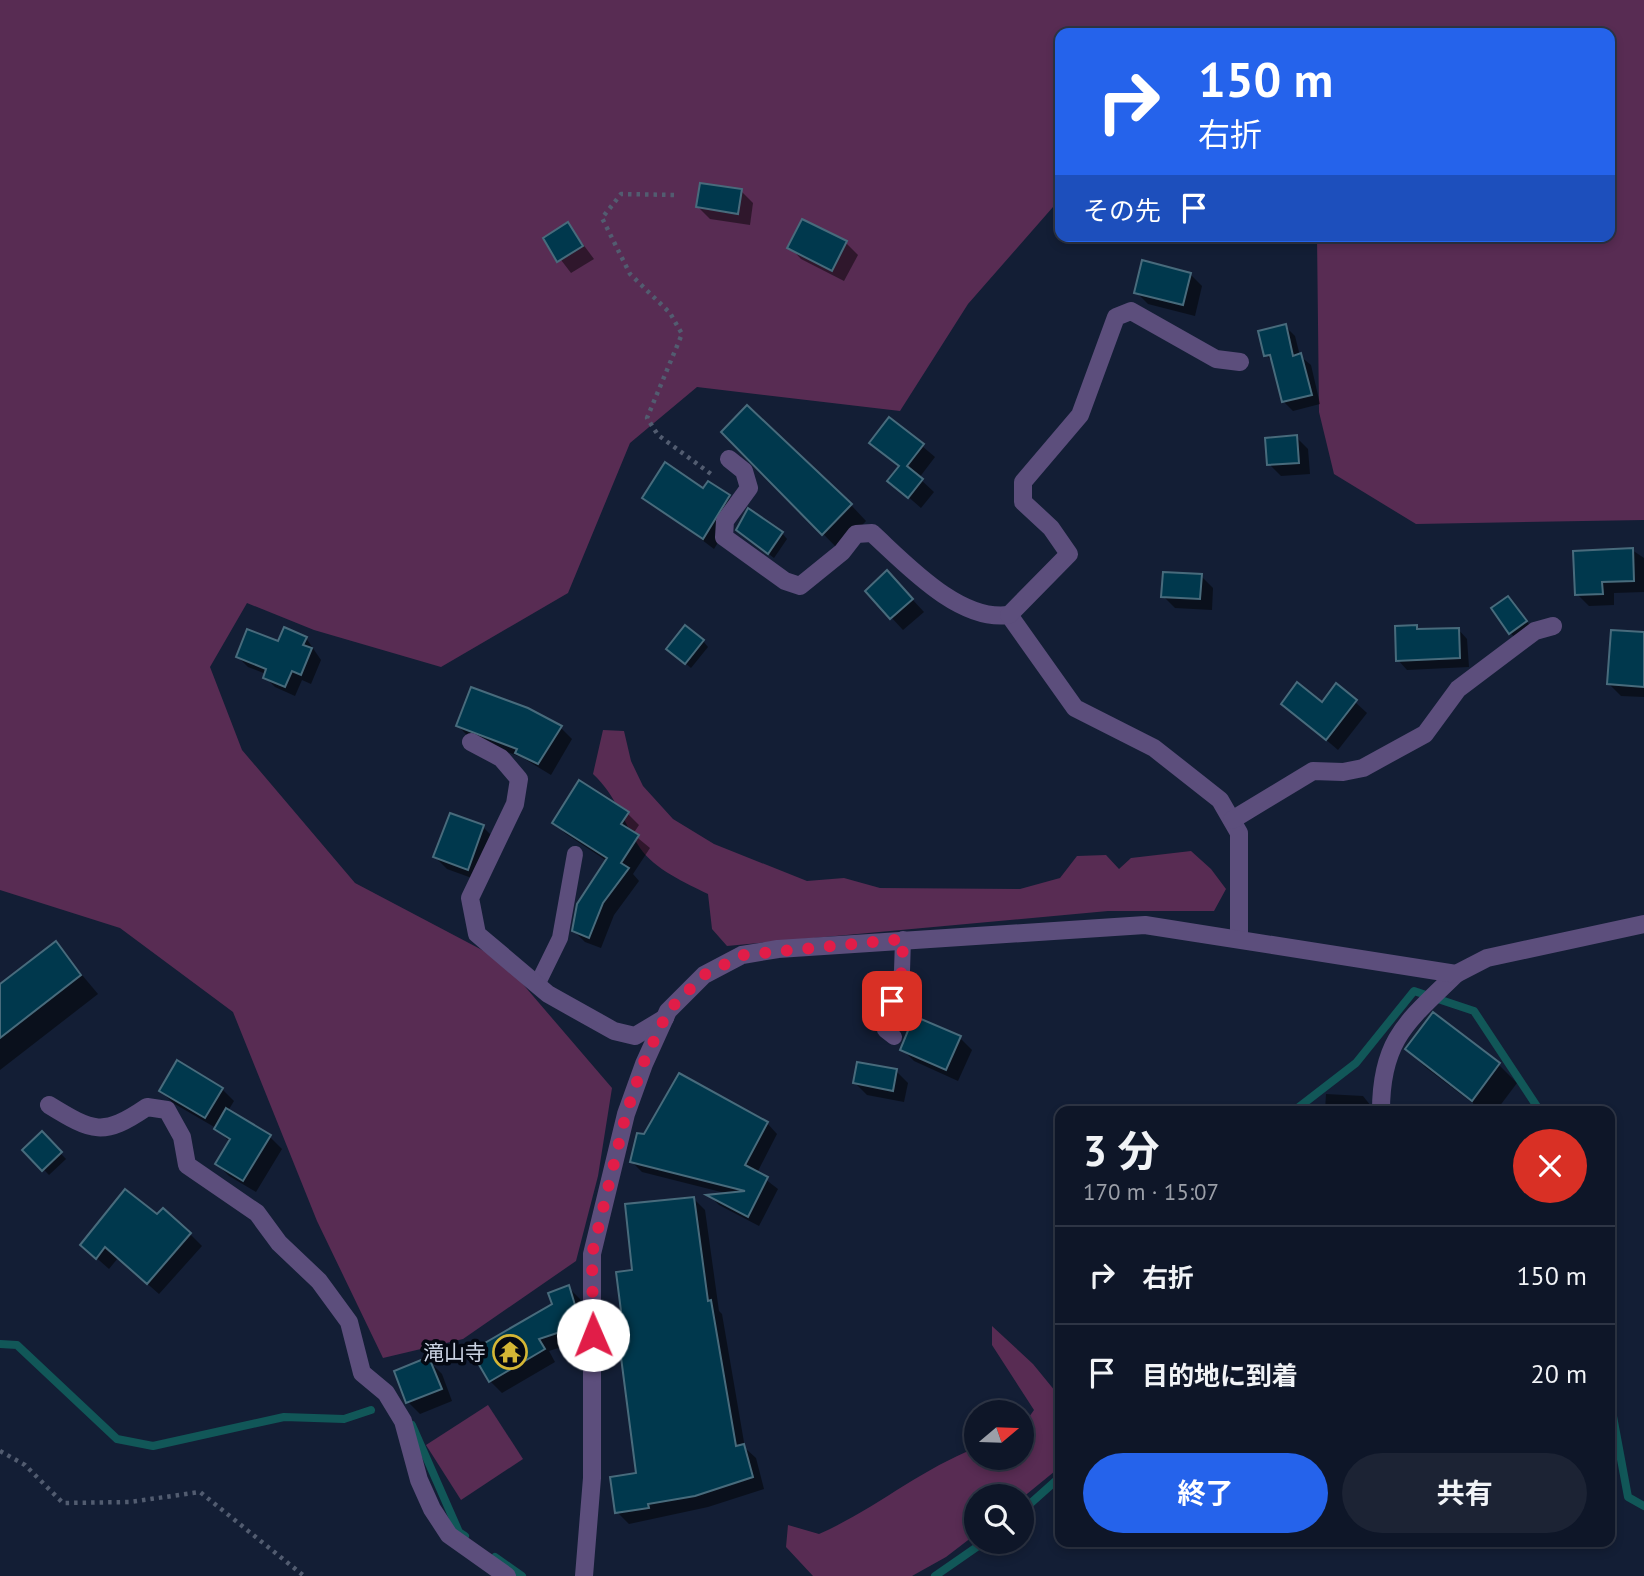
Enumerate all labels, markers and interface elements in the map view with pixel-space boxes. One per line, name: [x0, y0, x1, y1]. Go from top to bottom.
text: 150 m: [1198, 47, 1333, 111]
icon: right: [1083, 56, 1174, 147]
text: 右折: [1198, 113, 1262, 155]
icon: arrive: [1175, 189, 1213, 227]
text: その先: [1083, 194, 1161, 227]
pin: [862, 971, 922, 1031]
icon: arrive: [873, 982, 911, 1020]
text: 3 分: [1083, 1123, 1159, 1178]
button: close: [1513, 1129, 1587, 1203]
text: 170 m · 15:07: [1083, 1177, 1219, 1206]
icon: right: [1083, 1256, 1121, 1294]
text: 150 m: [1516, 1259, 1587, 1292]
text: 右折: [1142, 1261, 1194, 1294]
position arrow: [556, 1298, 630, 1372]
temple icon: 滝山寺: [491, 1333, 529, 1371]
place label: 滝山寺: [423, 1339, 486, 1366]
icon: arrive: [1083, 1354, 1121, 1392]
text: 20 m: [1531, 1357, 1587, 1390]
text: 目的地に到着: [1142, 1359, 1298, 1392]
north arrow: [964, 1400, 1034, 1470]
map controls: [964, 1400, 1034, 1554]
button: 終了: [1083, 1453, 1328, 1533]
button: 共有: [1342, 1453, 1587, 1533]
button: search: [964, 1484, 1034, 1554]

